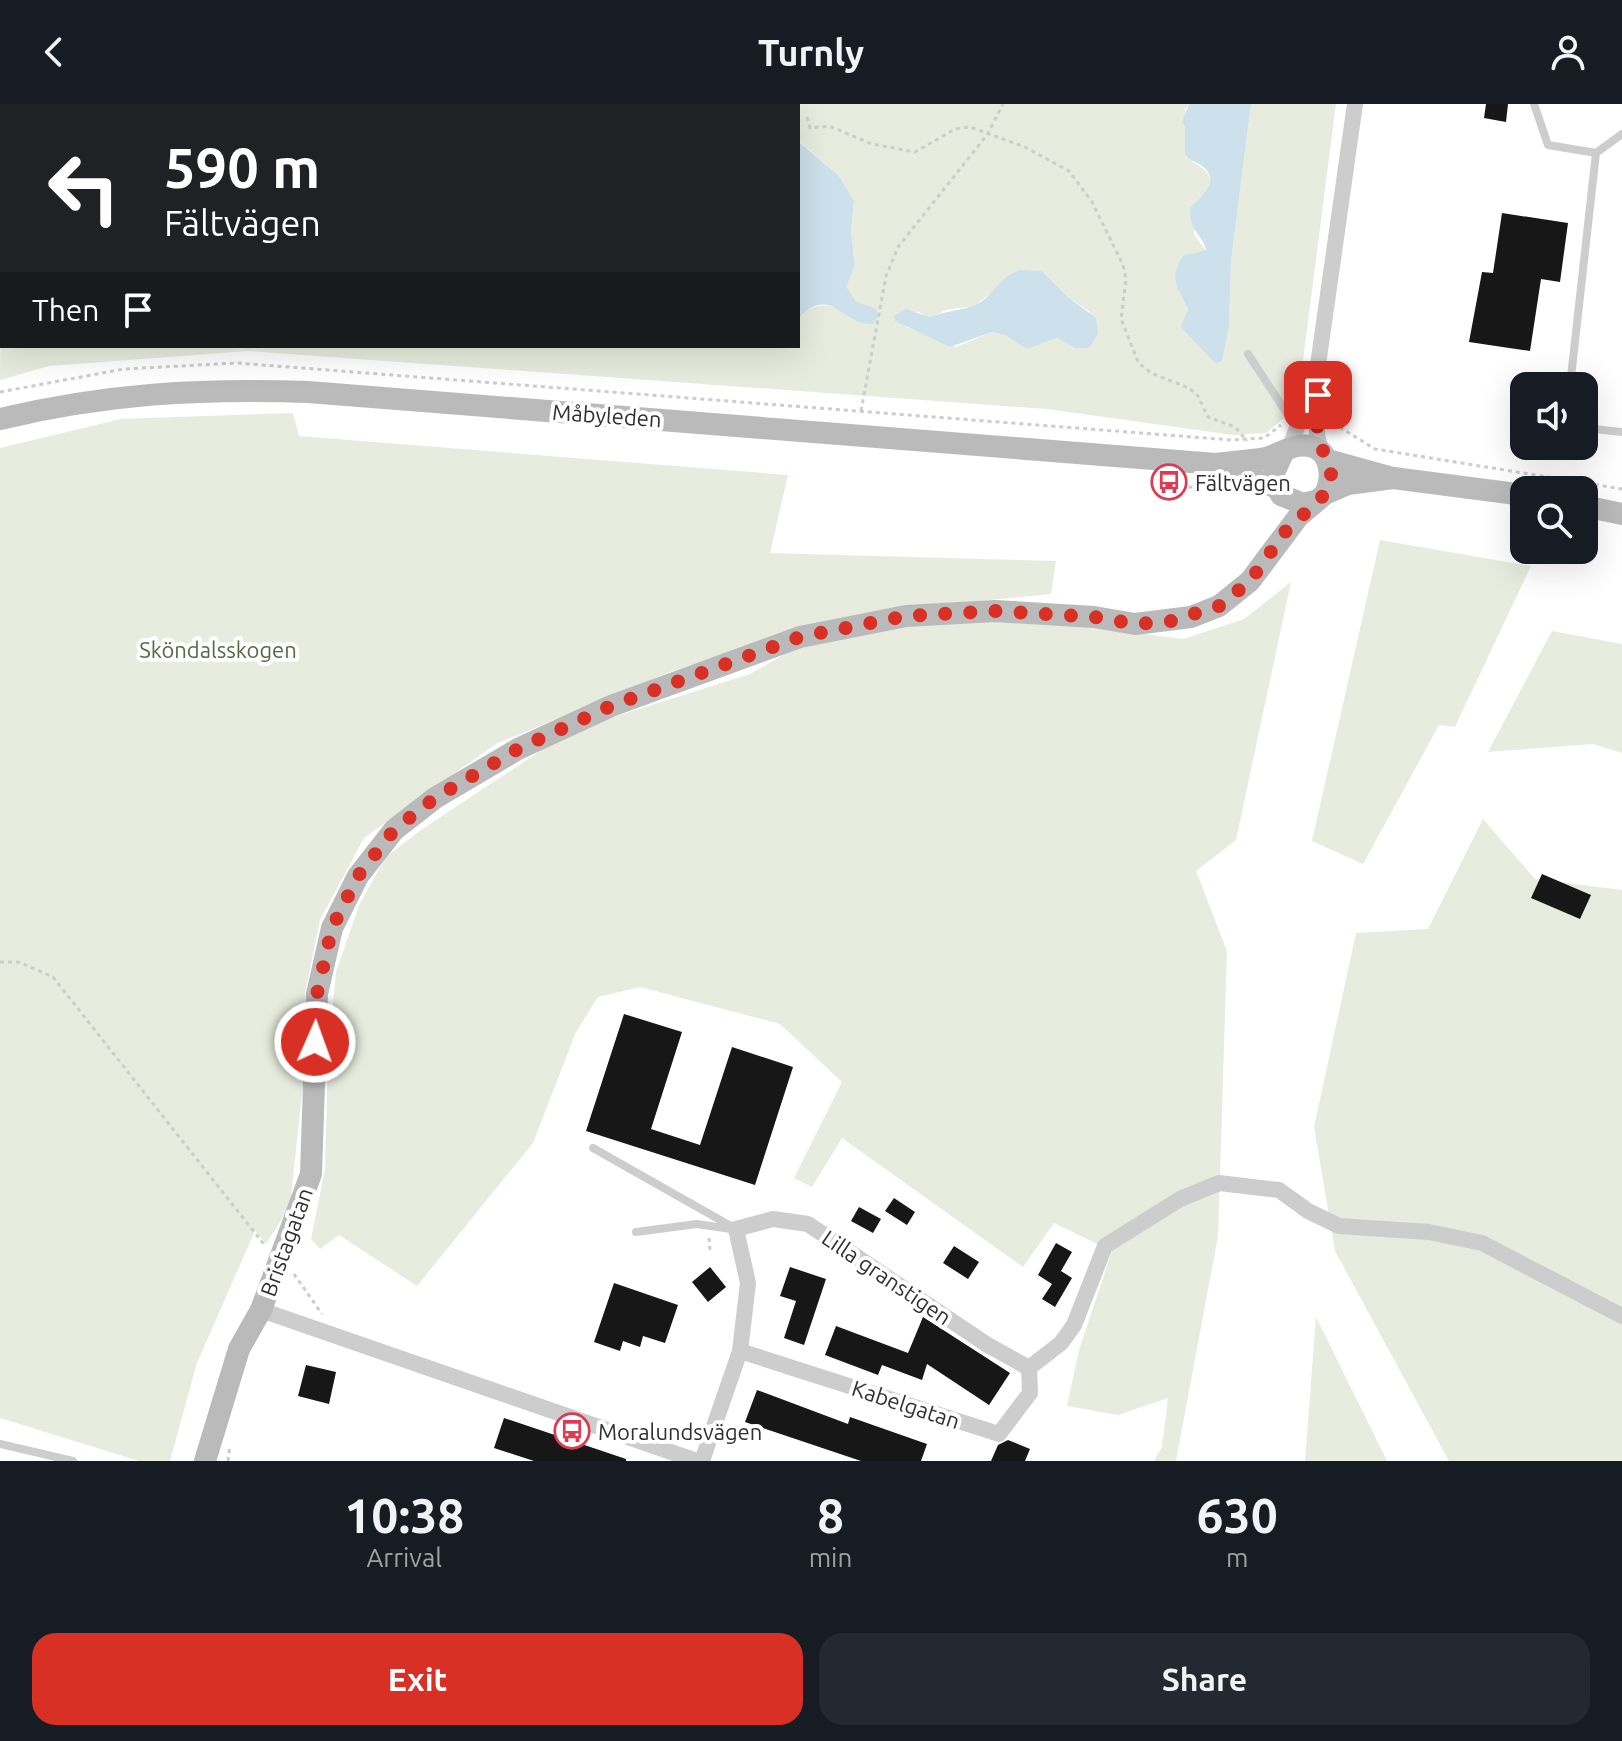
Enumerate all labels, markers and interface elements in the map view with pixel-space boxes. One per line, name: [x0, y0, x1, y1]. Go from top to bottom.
icon: back: [32, 30, 76, 74]
icon: person: [1546, 30, 1590, 74]
text: Turnly: [758, 32, 864, 73]
icon: left: [32, 136, 136, 240]
text: 590 m: [164, 136, 320, 199]
text: Fältvägen: [164, 202, 321, 243]
icon: arrive: [116, 288, 160, 332]
text: Then: [32, 293, 100, 327]
pin: [1284, 361, 1352, 429]
map controls: [1510, 372, 1598, 564]
button: sound: [1510, 372, 1598, 460]
icon: arrive: [1296, 373, 1340, 417]
street label: Måbyleden: [552, 399, 662, 431]
bus stop icon: Fältvägen: [1150, 463, 1188, 501]
place label: Fältvägen: [1195, 470, 1291, 495]
button: search: [1510, 476, 1598, 564]
park label: Sköndalsskogen: [139, 637, 297, 662]
position arrow: [273, 1000, 357, 1084]
street label: Bristagatan: [255, 1184, 317, 1300]
street label: Lilla granstigen: [818, 1225, 956, 1329]
street label: Kabelgatan: [849, 1375, 963, 1433]
bus stop icon: Moralundsvägen: [553, 1412, 591, 1450]
place label: Moralundsvägen: [598, 1419, 762, 1444]
text: 10:38: [344, 1488, 464, 1542]
text: 8: [817, 1488, 844, 1542]
text: 630: [1197, 1488, 1278, 1542]
text: Arrival: [366, 1543, 442, 1572]
text: min: [809, 1543, 852, 1572]
text: m: [1226, 1543, 1248, 1572]
button: Exit: [32, 1633, 803, 1725]
button: Share: [819, 1633, 1590, 1725]

